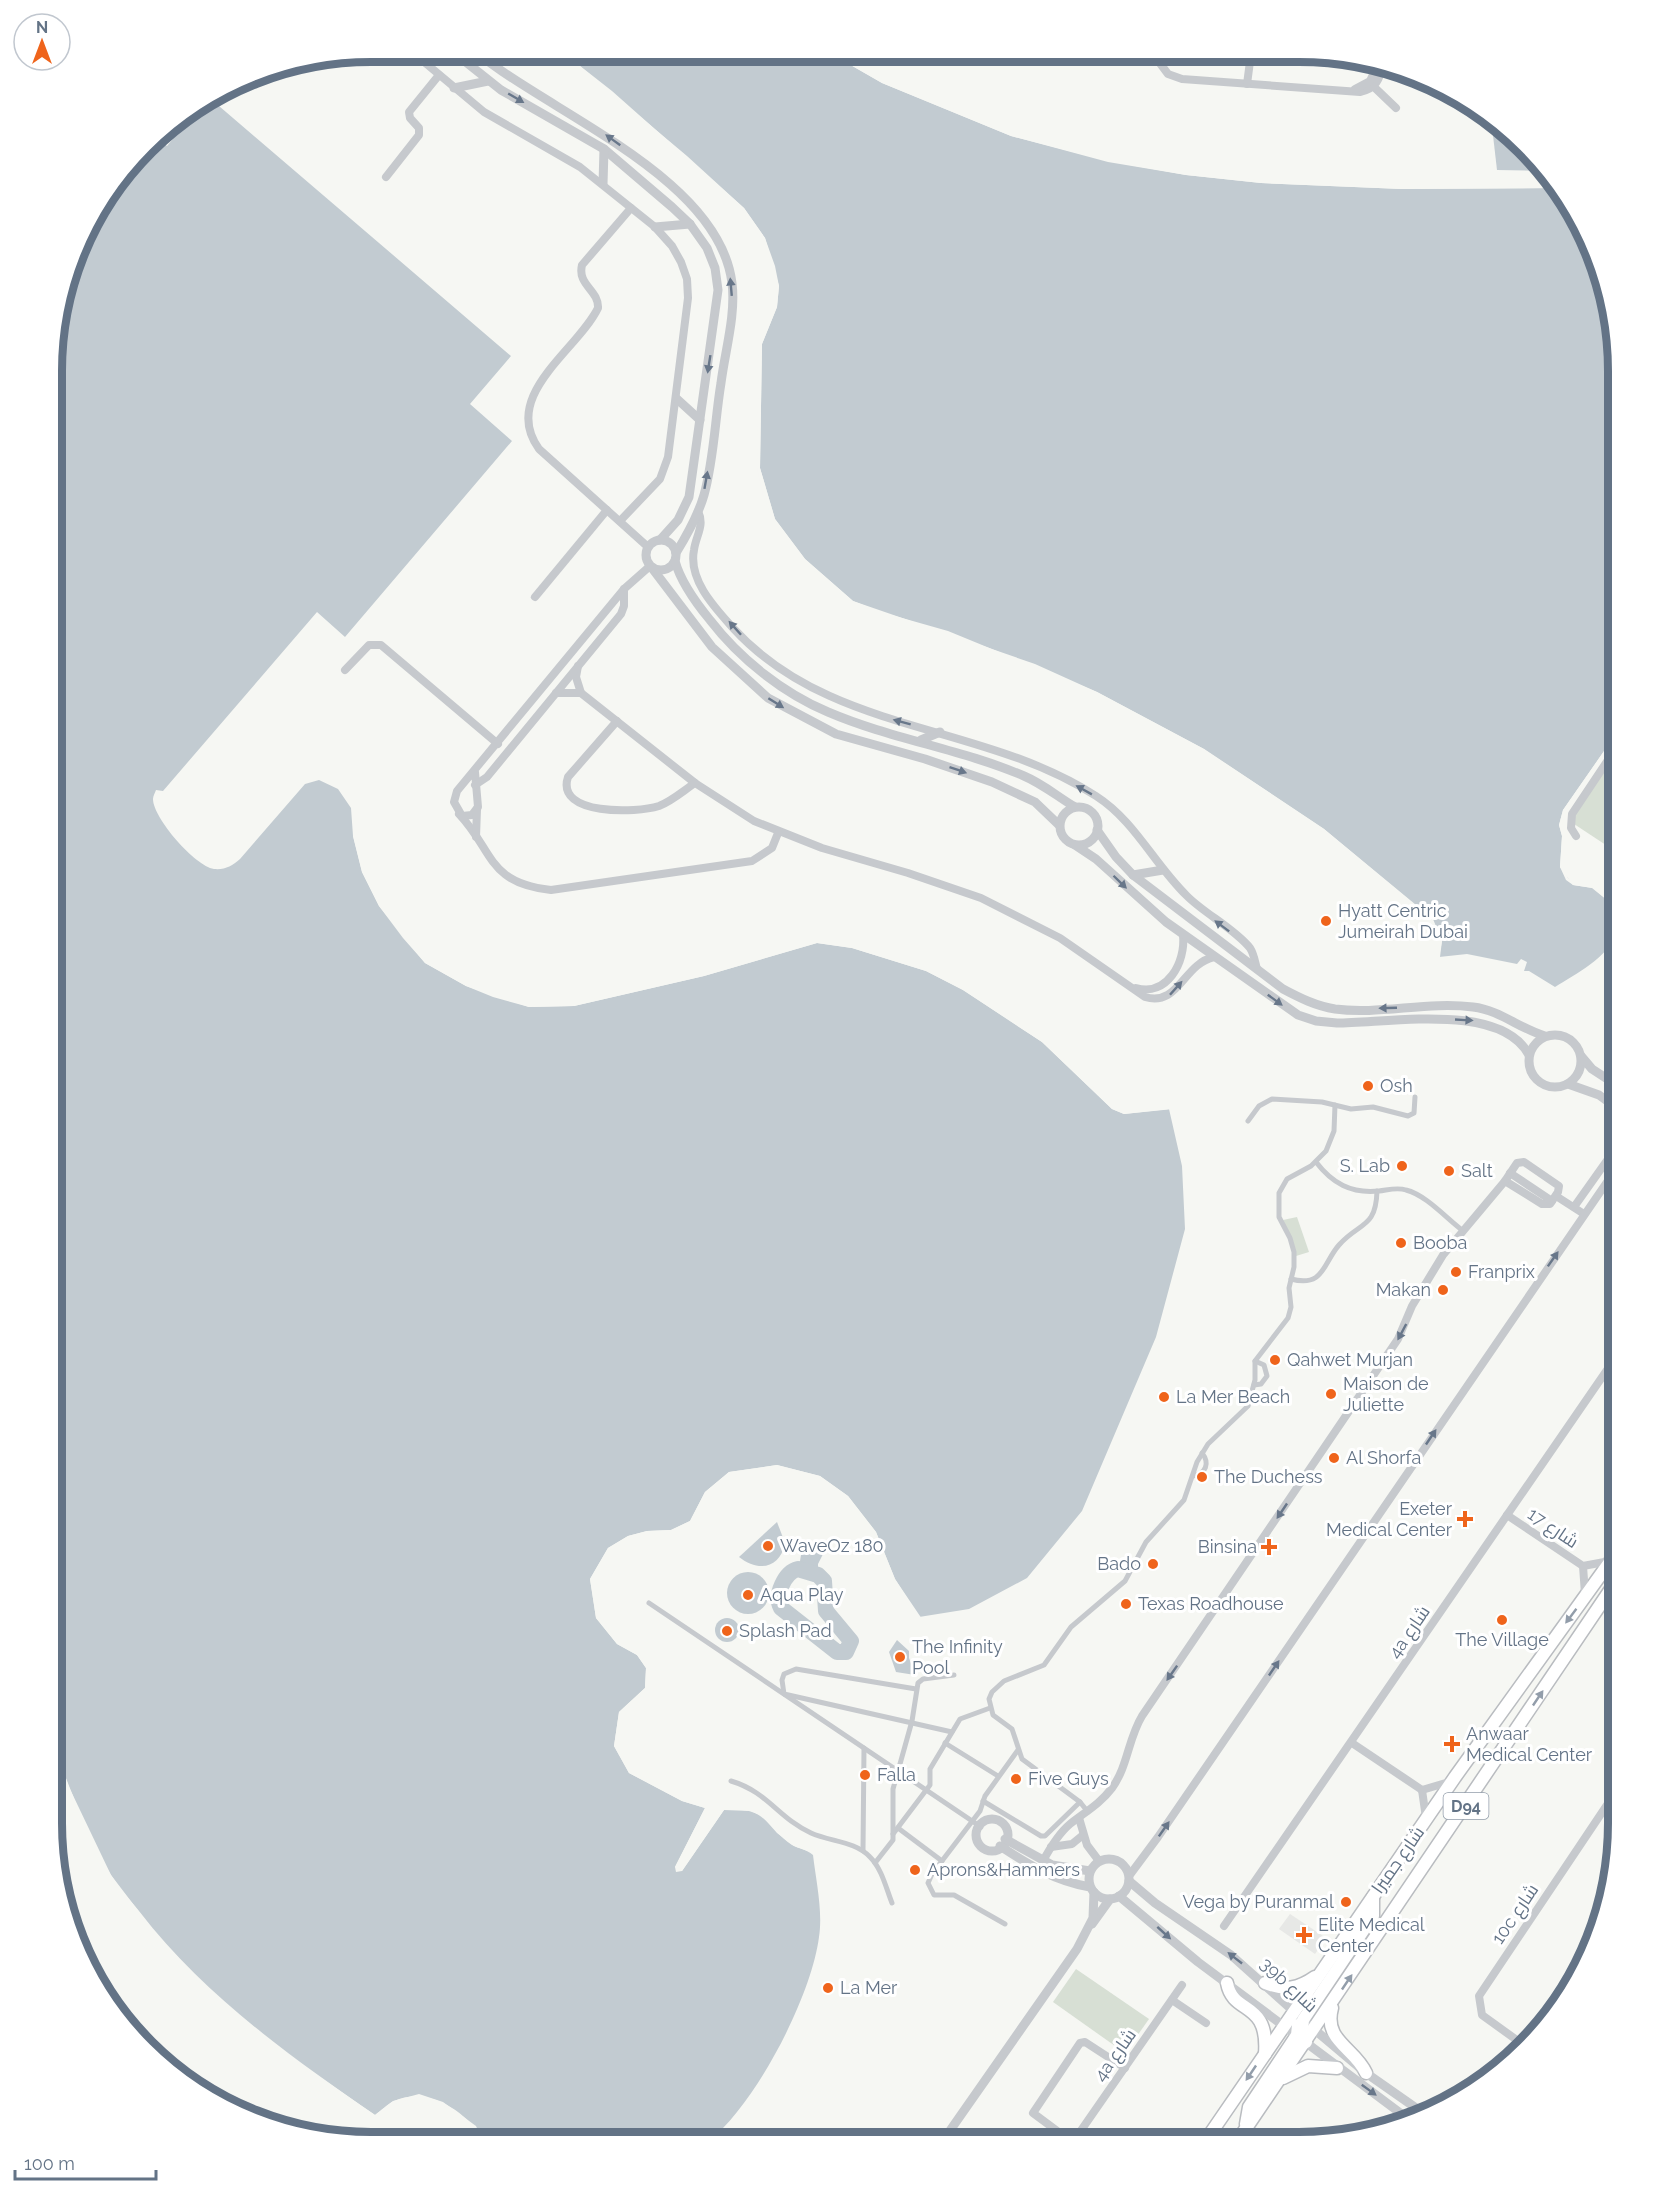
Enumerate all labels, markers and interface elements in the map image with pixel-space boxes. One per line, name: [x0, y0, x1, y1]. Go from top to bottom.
north arrow: [12, 12, 72, 72]
text: N: [36, 18, 48, 37]
one-way arrow: [508, 93, 524, 104]
one-way arrow: [606, 134, 622, 146]
one-way arrow: [727, 277, 736, 296]
one-way arrow: [704, 354, 713, 373]
one-way arrow: [702, 470, 711, 489]
one-way arrow: [728, 622, 742, 636]
one-way arrow: [768, 697, 784, 708]
one-way arrow: [893, 716, 911, 726]
one-way arrow: [949, 765, 967, 775]
one-way arrow: [1076, 785, 1093, 795]
one-way arrow: [1112, 875, 1126, 889]
place label: Hyatt Centric Jumeirah Dubai: [1338, 900, 1468, 942]
marker: Hyatt Centric Jumeirah Dubai: [1319, 914, 1333, 928]
one-way arrow: [1214, 920, 1229, 932]
one-way arrow: [1169, 980, 1183, 995]
one-way arrow: [1266, 994, 1282, 1006]
one-way arrow: [1379, 1003, 1398, 1013]
one-way arrow: [1455, 1016, 1474, 1025]
place label: Osh: [1380, 1075, 1413, 1096]
marker: Osh: [1361, 1079, 1375, 1093]
place label: S. Lab: [1340, 1155, 1390, 1176]
marker: S. Lab: [1395, 1159, 1409, 1173]
place label: Salt: [1461, 1160, 1493, 1181]
marker: Salt: [1442, 1164, 1456, 1178]
place label: Booba: [1413, 1232, 1467, 1253]
marker: Booba: [1394, 1236, 1408, 1250]
one-way arrow: [1547, 1252, 1559, 1268]
place label: Franprix: [1468, 1261, 1535, 1282]
marker: Franprix: [1449, 1265, 1463, 1279]
place label: Makan: [1376, 1279, 1431, 1300]
marker: Makan: [1436, 1283, 1450, 1297]
one-way arrow: [1397, 1323, 1407, 1340]
place label: Qahwet Murjan: [1287, 1349, 1413, 1370]
marker: Qahwet Murjan: [1268, 1353, 1282, 1367]
place label: Maison de Juliette: [1343, 1373, 1429, 1415]
place label: La Mer Beach: [1176, 1386, 1290, 1407]
marker: Maison de Juliette: [1324, 1387, 1338, 1401]
marker: La Mer Beach: [1157, 1390, 1171, 1404]
one-way arrow: [1425, 1430, 1437, 1446]
place label: Al Shorfa: [1346, 1447, 1421, 1468]
marker: Al Shorfa: [1327, 1451, 1341, 1465]
place label: The Duchess: [1214, 1466, 1323, 1487]
marker: The Duchess: [1195, 1470, 1209, 1484]
place label: Exeter Medical Center: [1326, 1498, 1453, 1540]
one-way arrow: [1277, 1503, 1288, 1519]
street label: شارع 17: [1523, 1503, 1583, 1554]
marker: Exeter Medical Center: [1456, 1510, 1474, 1528]
place label: WaveOz 180: [780, 1535, 884, 1556]
place label: Binsina: [1198, 1536, 1257, 1557]
marker: WaveOz 180: [761, 1539, 775, 1553]
marker: Binsina: [1262, 1540, 1276, 1554]
place label: Bado: [1097, 1553, 1141, 1574]
marker: Bado: [1146, 1557, 1160, 1571]
place label: Aqua Play: [760, 1584, 844, 1605]
marker: Aqua Play: [741, 1588, 755, 1602]
place label: Texas Roadhouse: [1138, 1593, 1284, 1614]
marker: Texas Roadhouse: [1119, 1597, 1133, 1611]
street label: 4a شارع: [1383, 1601, 1435, 1663]
one-way arrow: [1565, 1608, 1577, 1624]
marker: The Village: [1495, 1613, 1509, 1627]
place label: Splash Pad: [739, 1620, 832, 1641]
marker: Splash Pad: [720, 1624, 734, 1638]
place label: The Village: [1455, 1629, 1549, 1650]
place label: The Infinity Pool: [912, 1636, 1003, 1678]
marker: The Infinity Pool: [893, 1650, 907, 1664]
one-way arrow: [1268, 1660, 1279, 1676]
one-way arrow: [1166, 1664, 1178, 1680]
one-way arrow: [1532, 1691, 1544, 1707]
place label: Anwaar Medical Center: [1466, 1723, 1593, 1765]
marker: Anwaar Medical Center: [1443, 1735, 1461, 1753]
place label: Falla: [877, 1764, 916, 1785]
marker: Falla: [858, 1768, 872, 1782]
place label: Five Guys: [1028, 1768, 1109, 1789]
marker: Five Guys: [1009, 1772, 1023, 1786]
road number: D94: [1444, 1793, 1488, 1819]
one-way arrow: [1158, 1821, 1169, 1837]
street label: شارع جميرا: [1367, 1822, 1430, 1898]
place label: Aprons&Hammers: [927, 1859, 1080, 1880]
marker: Aprons&Hammers: [908, 1863, 922, 1877]
street label: 10c شارع: [1487, 1880, 1544, 1949]
place label: Vega by Puranmal: [1183, 1891, 1334, 1912]
marker: Vega by Puranmal: [1339, 1895, 1353, 1909]
place label: Elite Medical Center: [1318, 1914, 1425, 1956]
one-way arrow: [1156, 1926, 1171, 1939]
marker: Elite Medical Center: [1295, 1926, 1313, 1944]
one-way arrow: [1227, 1951, 1243, 1964]
street label: 39b شارع: [1255, 1953, 1322, 2018]
one-way arrow: [1341, 1974, 1353, 1990]
place label: La Mer: [840, 1977, 898, 1998]
marker: La Mer: [821, 1981, 835, 1995]
street label: 4a شارع: [1089, 2024, 1142, 2086]
one-way arrow: [1246, 2065, 1257, 2082]
one-way arrow: [1360, 2084, 1376, 2096]
scale bar: [15, 2143, 156, 2181]
text: 100 m: [24, 2153, 75, 2174]

